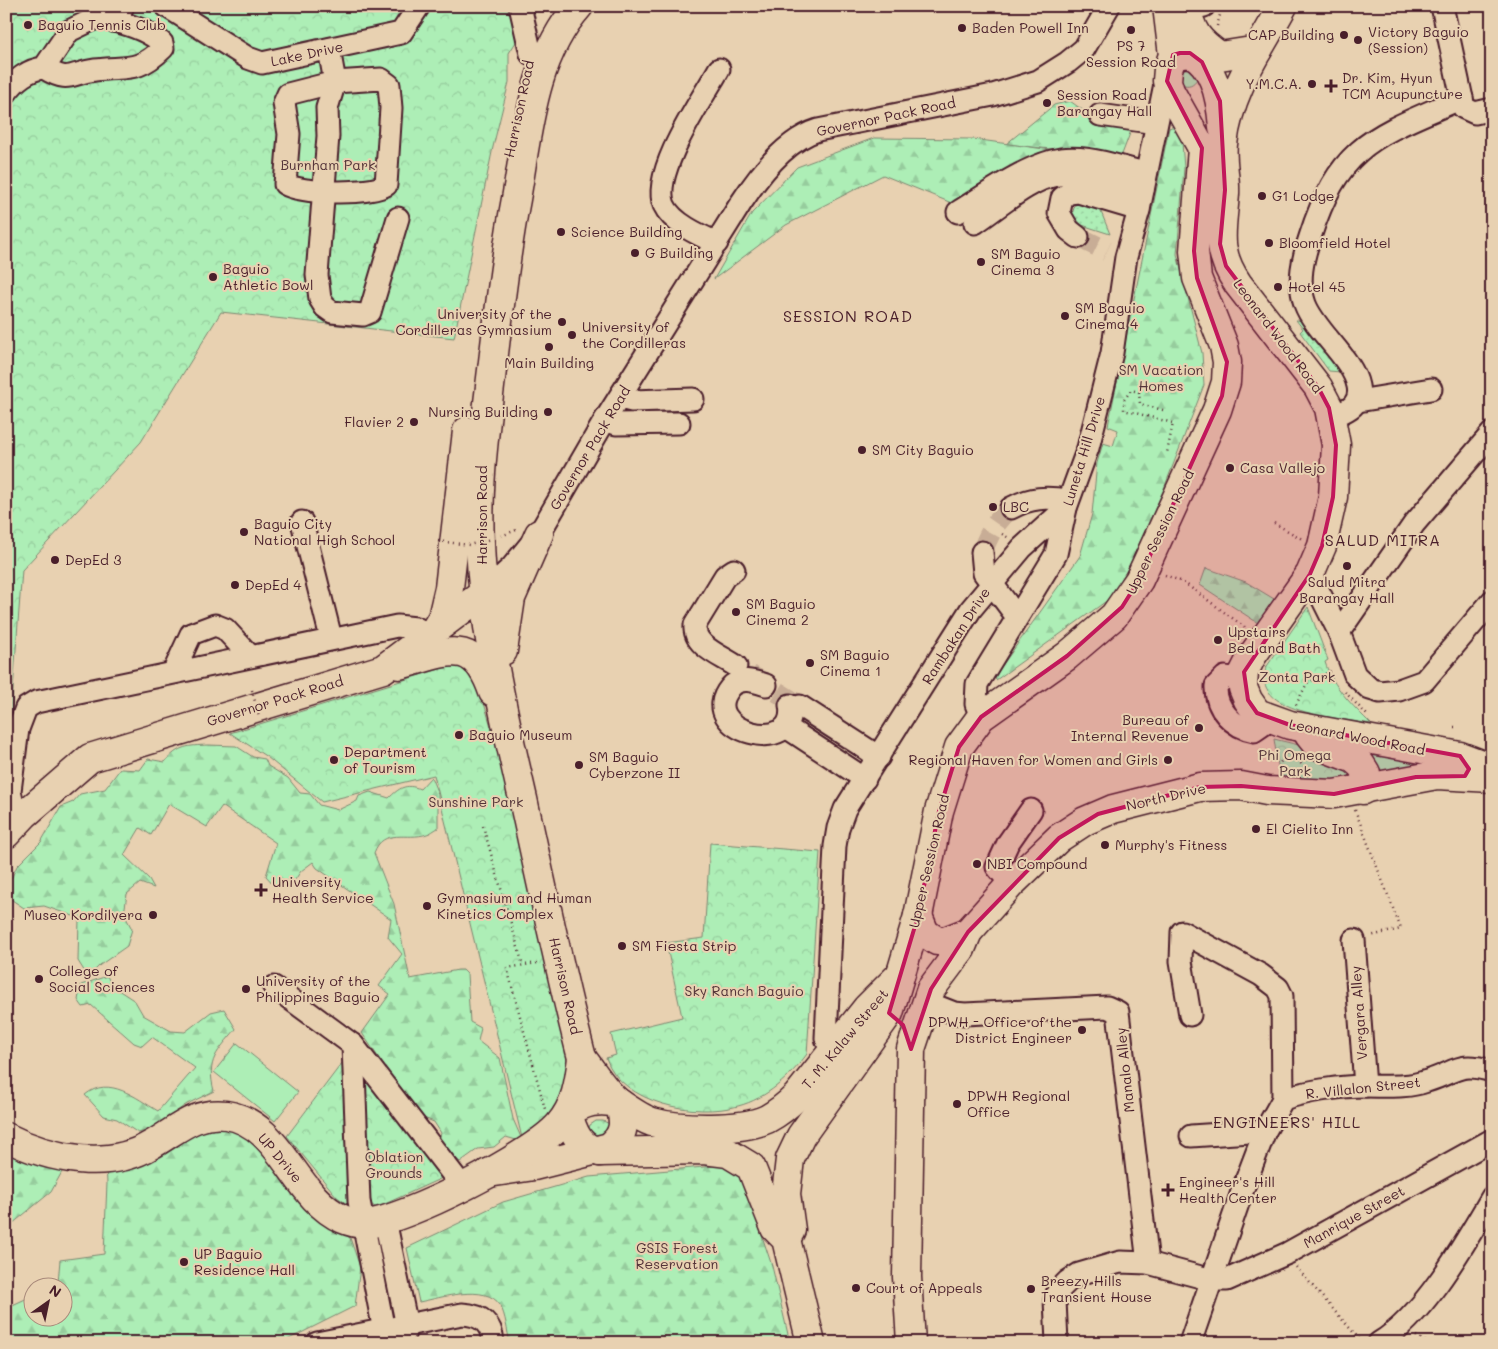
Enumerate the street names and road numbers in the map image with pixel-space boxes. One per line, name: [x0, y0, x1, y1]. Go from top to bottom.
street label: Lake Drive: [269, 37, 345, 70]
street label: Harrison Road: [499, 58, 538, 159]
street label: Governor Pack Road: [815, 92, 957, 141]
street label: Leonard Wood Road: [1229, 275, 1328, 397]
street label: Governor Pack Road: [545, 382, 634, 513]
street label: Luneta Hill Drive: [1058, 394, 1109, 508]
street label: Harrison Road: [472, 465, 491, 565]
street label: Upper Session Road: [1121, 466, 1198, 597]
street label: Rambakan Drive: [917, 584, 994, 688]
street label: Governor Pack Road: [204, 671, 345, 730]
street label: Leonard Wood Road: [1287, 714, 1427, 759]
street label: North Drive: [1124, 778, 1208, 815]
street label: Upper Session Road: [904, 792, 953, 930]
street label: Harrison Road: [545, 935, 586, 1037]
street label: Vergara Alley: [1346, 965, 1371, 1061]
street label: T. M. Kalaw Street: [797, 984, 892, 1093]
street label: Manalo Alley: [1111, 1027, 1138, 1113]
street label: R. Villalon Street: [1305, 1072, 1421, 1103]
street label: UP Drive: [254, 1129, 307, 1187]
street label: Manrique Street: [1300, 1181, 1408, 1252]

